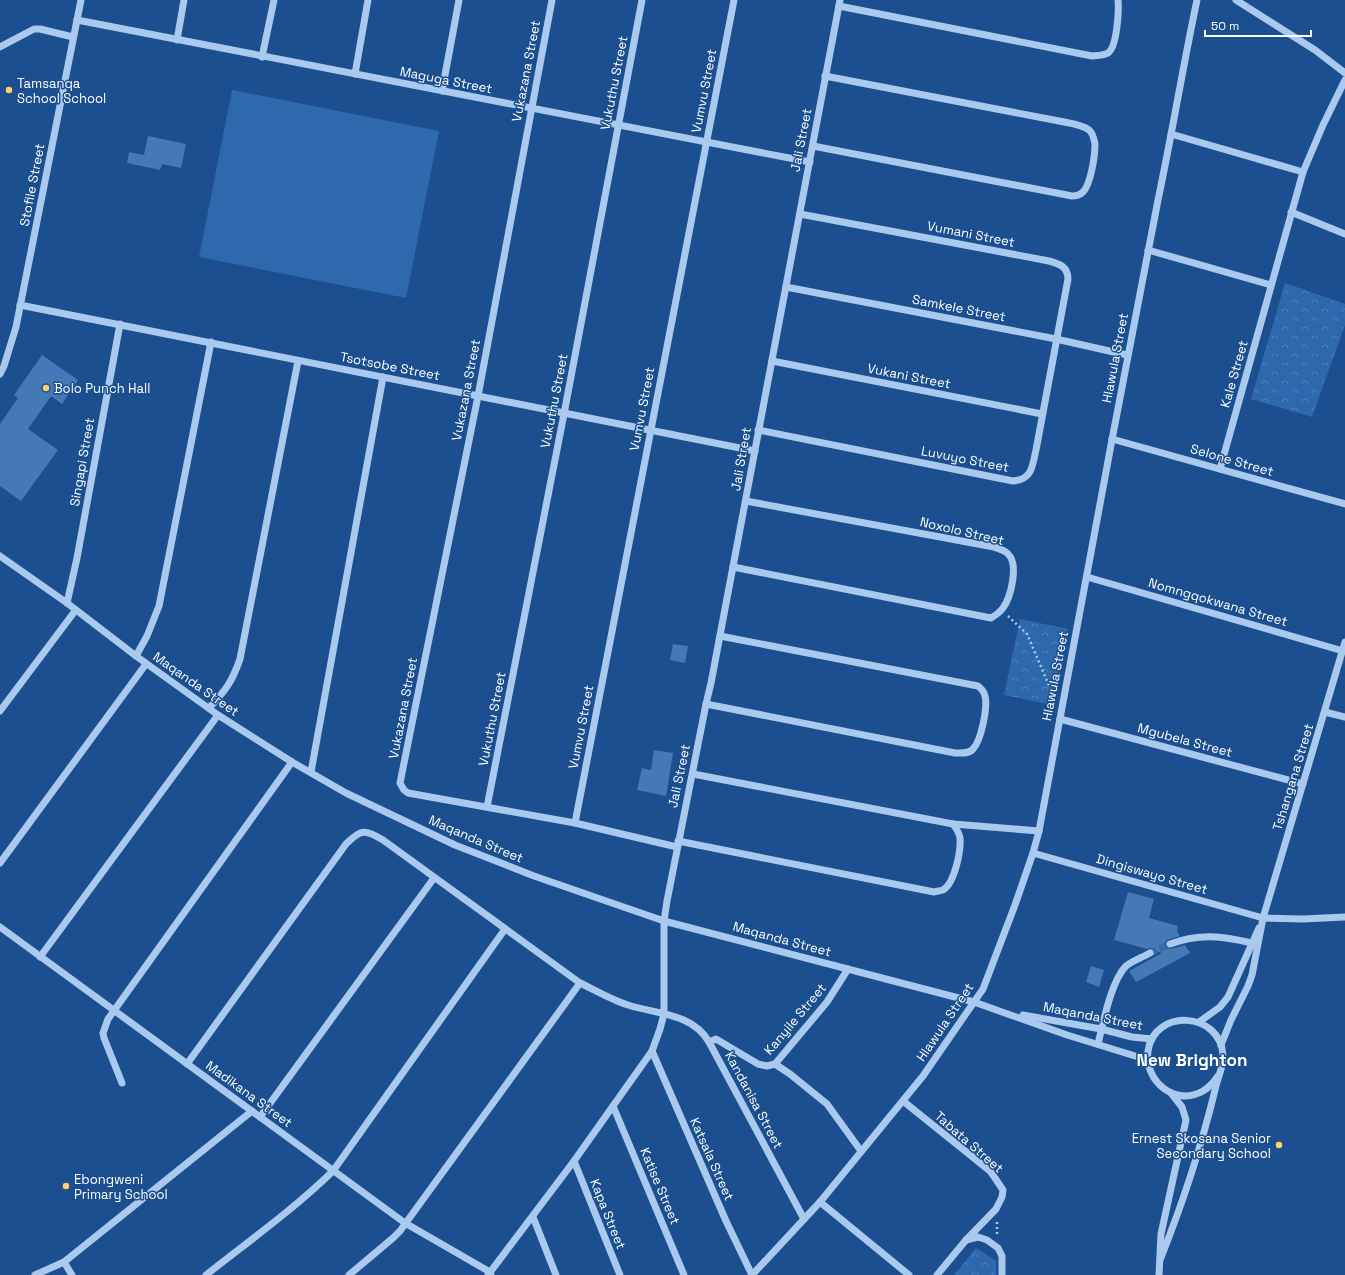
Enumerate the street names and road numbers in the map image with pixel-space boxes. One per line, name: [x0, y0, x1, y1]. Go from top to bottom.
street label: Vukazana Street: [508, 19, 544, 123]
street label: Vukuthu Street: [597, 34, 631, 132]
street label: Vumvu Street: [688, 48, 720, 134]
street label: Maguga Street: [398, 63, 494, 97]
street label: Jali Street: [787, 107, 815, 173]
street label: Stofile Street: [16, 142, 48, 228]
street label: Vumani Street: [926, 217, 1016, 251]
street label: Samkele Street: [911, 291, 1007, 325]
street label: Hlawula Street: [1098, 312, 1132, 404]
street label: Vukazana Street: [448, 338, 484, 442]
street label: Kale Street: [1216, 338, 1252, 410]
street label: Tsotsobe Street: [339, 348, 441, 384]
street label: Vukuthu Street: [537, 352, 571, 450]
street label: Vukani Street: [866, 360, 952, 392]
street label: Vumvu Street: [626, 366, 658, 452]
street label: Singapi Street: [66, 416, 98, 508]
street label: Jali Street: [727, 426, 755, 492]
street label: Selone Street: [1189, 440, 1276, 480]
street label: Luvuyo Street: [920, 442, 1010, 476]
street label: Noxolo Street: [918, 513, 1006, 549]
street label: Nomngqokwana Street: [1147, 574, 1289, 630]
street label: Hlawula Street: [1038, 630, 1072, 722]
street label: Maqanda Street: [150, 648, 242, 720]
street label: Vukazana Street: [385, 656, 421, 760]
street label: Vukuthu Street: [475, 670, 509, 768]
street label: Vumvu Street: [565, 684, 597, 770]
street label: Mgubela Street: [1136, 719, 1234, 761]
street label: Tshangana Street: [1269, 721, 1317, 833]
street label: Jali Street: [664, 743, 694, 809]
street label: Maqanda Street: [426, 811, 526, 867]
street label: Dingiswayo Street: [1095, 850, 1209, 898]
street label: Maqanda Street: [731, 918, 833, 960]
street label: Hlawula Street: [912, 979, 978, 1065]
street label: Kanyile Street: [760, 980, 830, 1058]
street label: Maqanda Street: [1042, 998, 1144, 1034]
street label: Kandanisa Street: [721, 1048, 787, 1152]
street label: Madikana Street: [202, 1057, 296, 1131]
street label: Tabata Street: [931, 1107, 1007, 1177]
street label: Katsala Street: [686, 1115, 738, 1203]
street label: Katise Street: [636, 1145, 684, 1227]
street label: Kapa Street: [586, 1176, 630, 1252]

